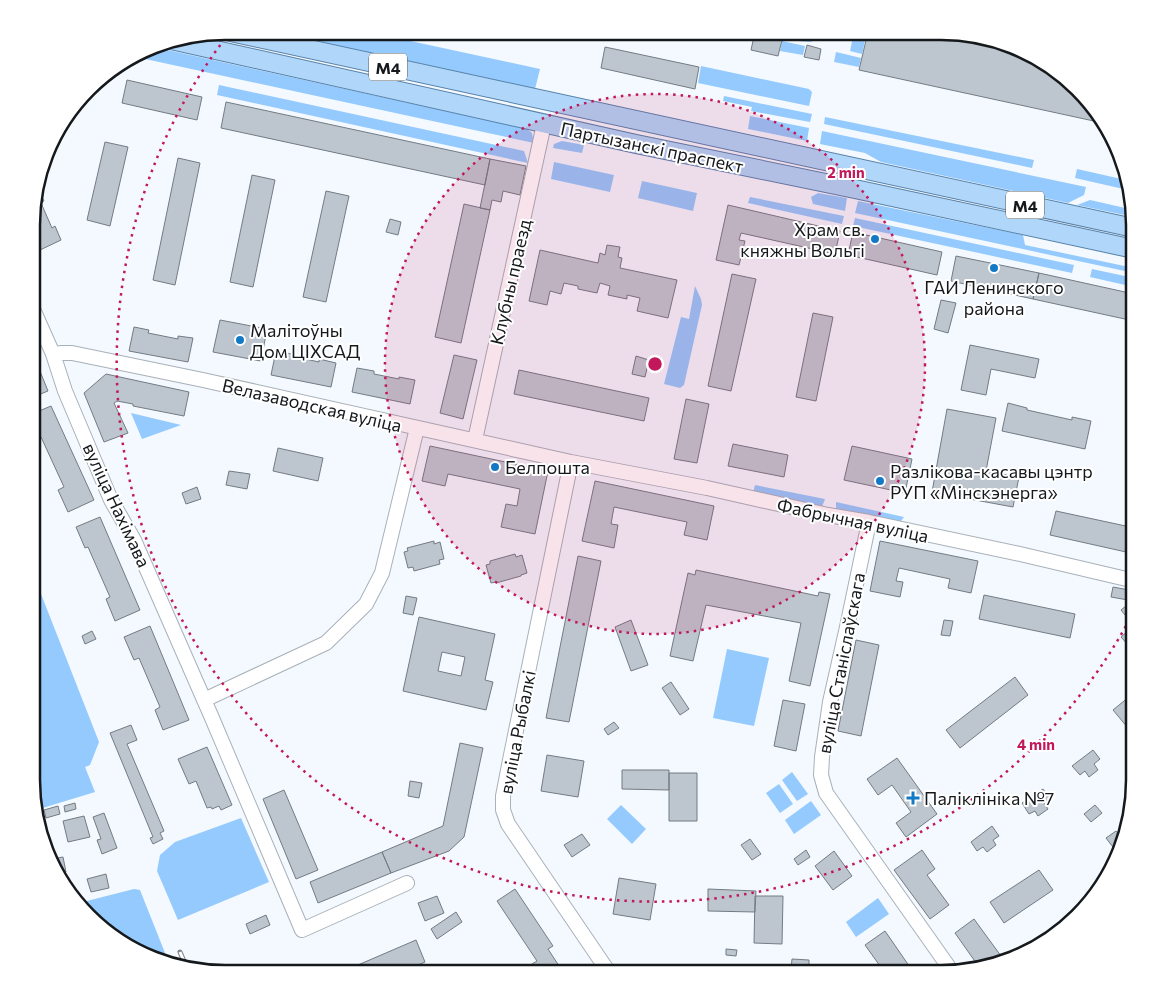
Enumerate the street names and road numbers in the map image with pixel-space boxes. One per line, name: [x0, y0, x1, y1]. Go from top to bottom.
road number: М4: [369, 54, 407, 80]
street label: Партызанскі праспект: [559, 117, 746, 177]
road number: М4: [1006, 192, 1044, 218]
street label: Клубны праезд: [485, 217, 535, 347]
street label: Велазаводская вуліца: [220, 374, 404, 436]
street label: вуліца Нахімава: [79, 439, 155, 571]
street label: Фабрычная вуліца: [775, 493, 931, 547]
street label: вуліца Станіслаўскага: [813, 571, 869, 755]
street label: вуліца Рыбалкі: [494, 668, 540, 796]

